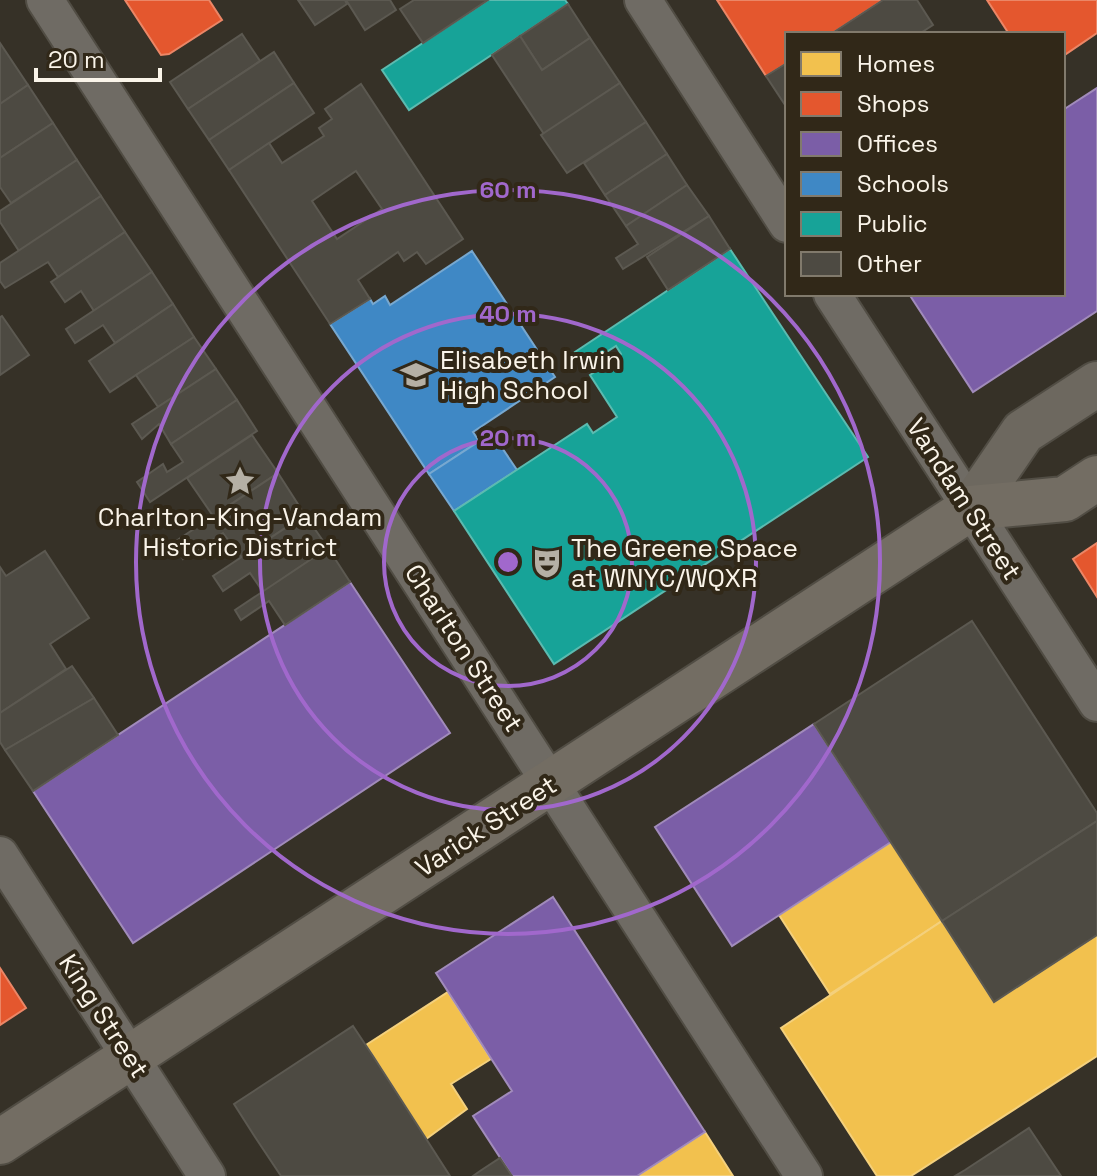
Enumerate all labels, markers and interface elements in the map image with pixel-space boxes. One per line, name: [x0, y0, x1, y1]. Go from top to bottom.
scale bar: [36, 32, 160, 82]
legend: [785, 32, 1065, 296]
text: 20 m: [48, 44, 105, 75]
text: Homes: [857, 48, 935, 79]
text: Shops: [857, 88, 929, 119]
text: Offices: [857, 128, 938, 159]
text: Schools: [857, 168, 949, 199]
text: 60 m: [480, 174, 536, 205]
text: Public: [857, 208, 928, 239]
text: Other: [857, 248, 922, 279]
text: 40 m: [479, 298, 537, 329]
place label: Elisabeth Irwin High School: [440, 343, 621, 407]
school or university icon: Elisabeth Irwin High School: [399, 358, 433, 392]
street label: Vandam Street: [899, 412, 1029, 586]
text: 20 m: [480, 422, 536, 453]
place icon: Charlton-King-Vandam Historic District: [223, 464, 257, 498]
place label: Charlton-King-Vandam Historic District: [98, 500, 382, 564]
place label: The Greene Space at WNYC/WQXR: [571, 531, 798, 595]
theatre icon: The Greene Space at WNYC/WQXR: [530, 546, 564, 580]
centre of rings: [494, 548, 522, 576]
street label: Charlton Street: [397, 558, 531, 738]
street label: Varick Street: [409, 768, 563, 884]
street label: King Street: [51, 948, 157, 1084]

